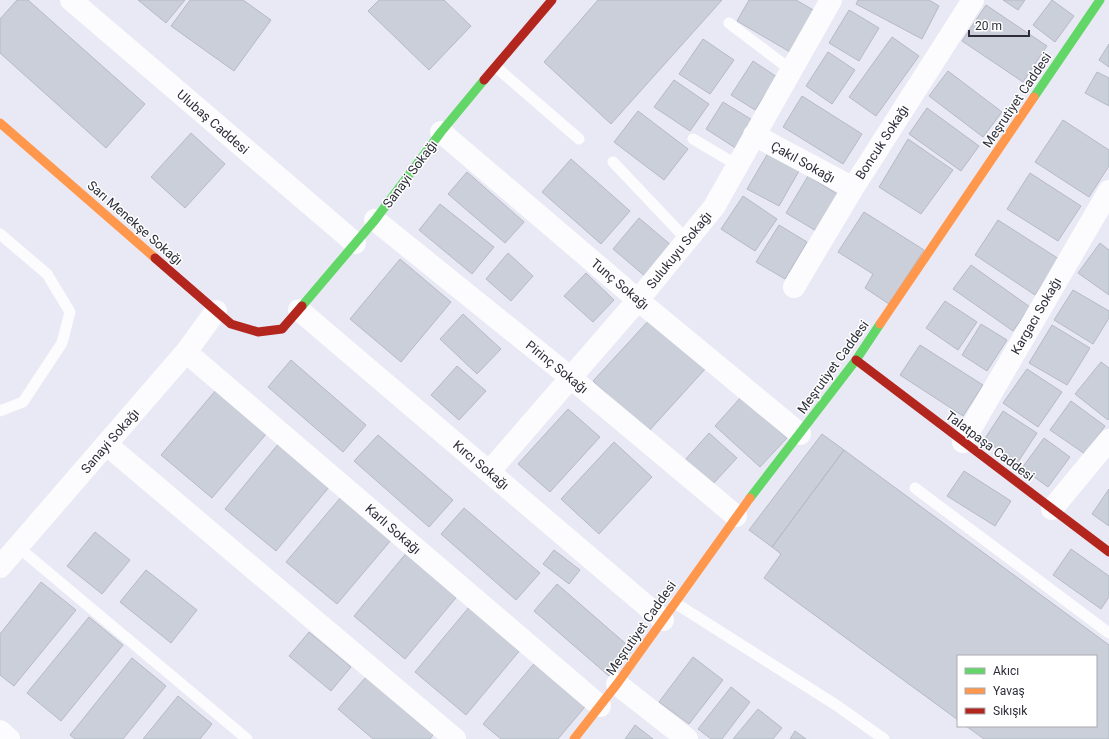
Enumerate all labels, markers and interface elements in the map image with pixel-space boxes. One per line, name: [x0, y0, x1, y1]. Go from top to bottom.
scale bar: [969, 12, 1029, 38]
text: 20 m: [975, 19, 1002, 33]
street label: Meşrutiyet Caddesi: [980, 50, 1054, 150]
street label: Ulubaş Caddesi: [174, 87, 252, 157]
street label: Boncuk Sokağı: [852, 102, 912, 182]
street label: Sanayi Sokağı: [380, 137, 440, 211]
street label: Çakıl Sokağı: [768, 138, 838, 186]
street label: Sarı Menekşe Sokağı: [85, 178, 185, 268]
street label: Sulukuyu Sokağı: [643, 208, 715, 292]
street label: Tunç Sokağı: [588, 255, 652, 313]
street label: Kargacı Sokağı: [1008, 275, 1064, 357]
street label: Meşrutiyet Caddesi: [794, 318, 872, 416]
street label: Pirinç Sokağı: [523, 337, 591, 397]
street label: Sanayi Sokağı: [78, 406, 142, 476]
street label: Talatpaşa Caddesi: [943, 408, 1037, 484]
street label: Kırcı Sokağı: [450, 437, 512, 493]
street label: Karlı Sokağı: [362, 501, 424, 557]
street label: Meşrutiyet Caddesi: [603, 578, 679, 678]
legend: [957, 655, 1097, 727]
text: Akıcı: [993, 664, 1019, 678]
text: Yavaş: [993, 684, 1025, 698]
text: Sıkışık: [993, 704, 1028, 718]

